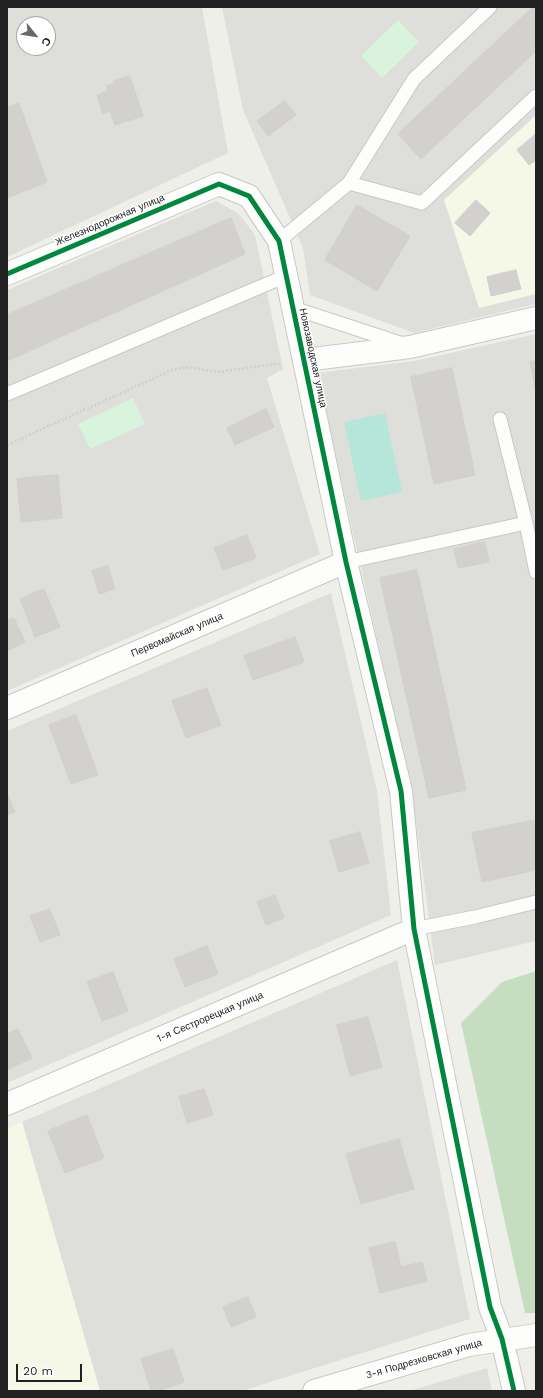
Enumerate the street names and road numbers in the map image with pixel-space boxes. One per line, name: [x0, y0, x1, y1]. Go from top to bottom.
street label: Железнодорожная улица: [54, 192, 166, 248]
street label: Новозаводская улица: [297, 307, 329, 409]
street label: Первомайская улица: [129, 610, 225, 660]
street label: 1-я Сестрорецкая улица: [155, 989, 265, 1045]
street label: 3-я Подрезковская улица: [365, 1337, 483, 1381]

